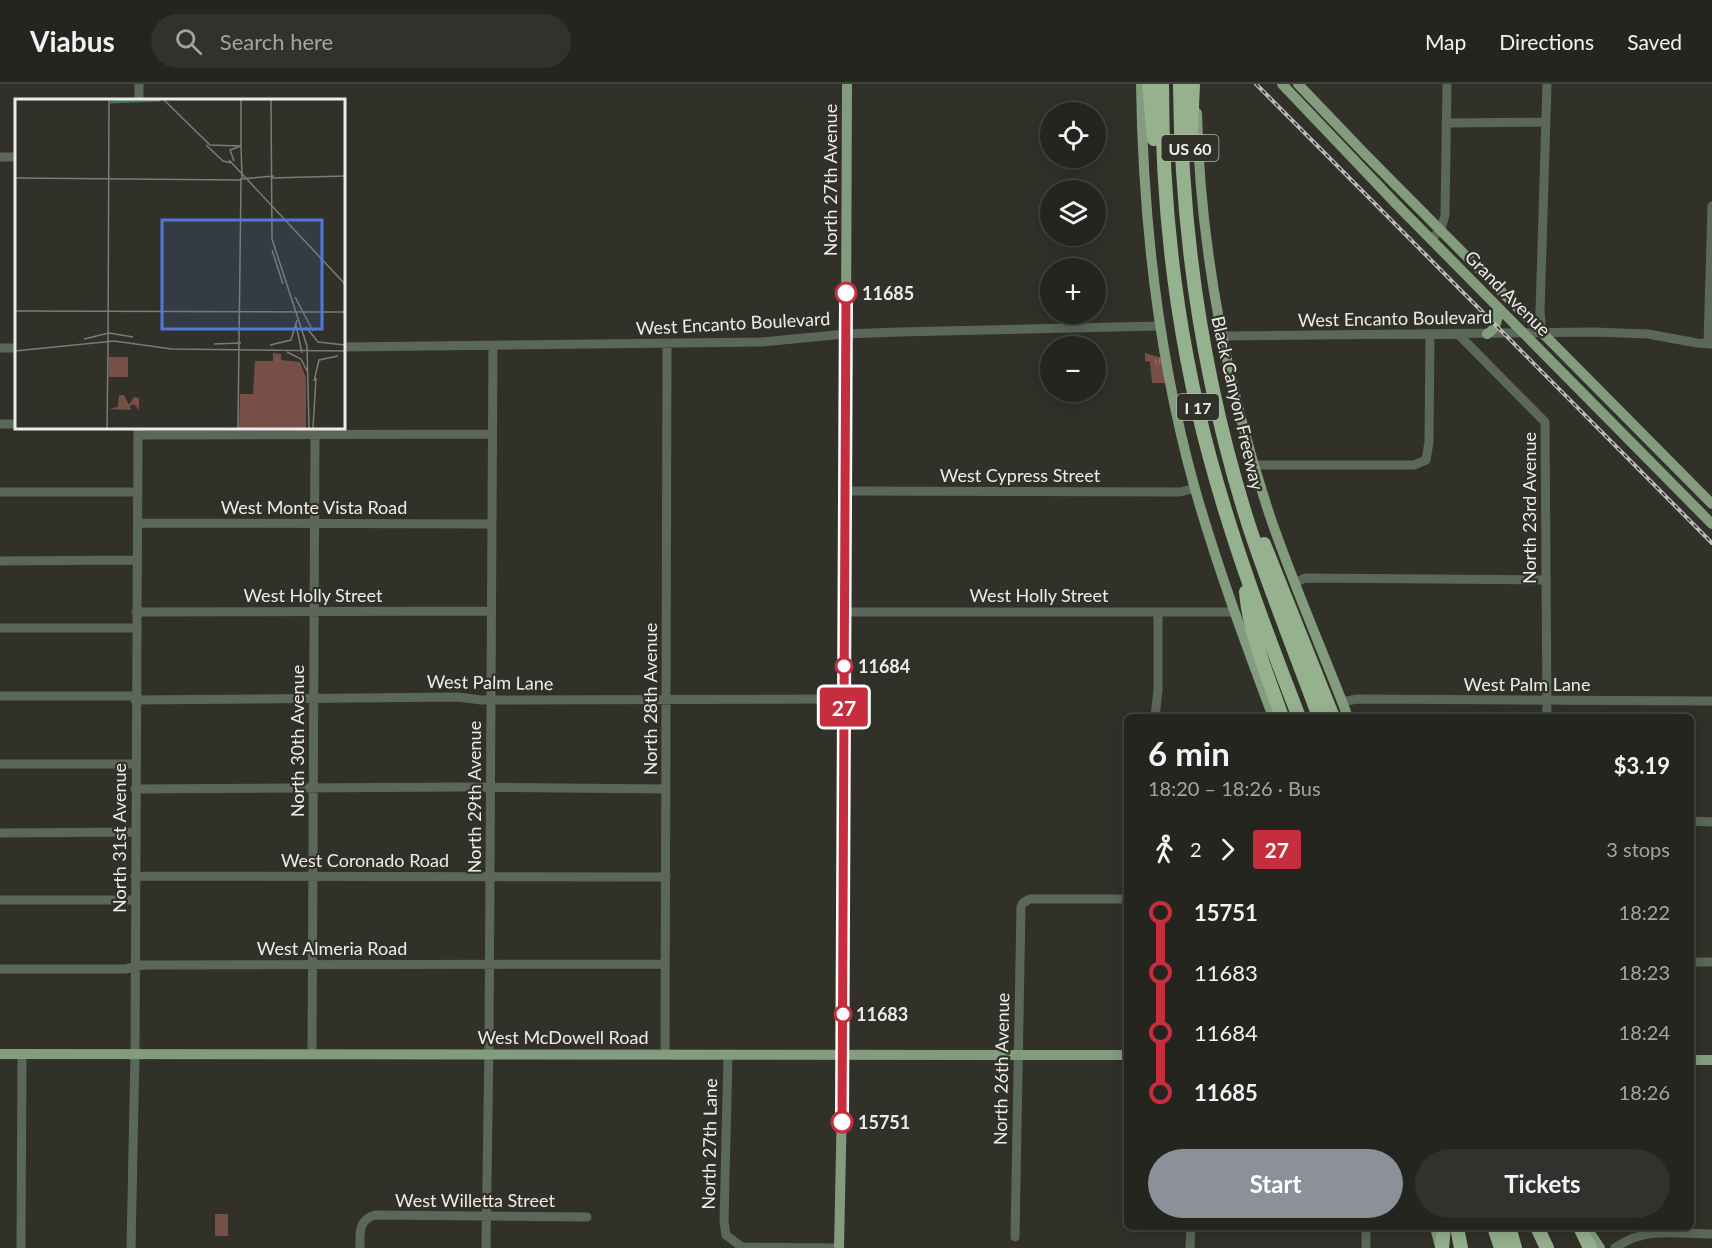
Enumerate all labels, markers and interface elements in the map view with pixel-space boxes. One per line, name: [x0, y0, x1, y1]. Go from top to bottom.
search box: [151, 14, 571, 68]
text: Viabus: [30, 24, 115, 58]
icon: search: [172, 25, 205, 58]
text: Search here: [220, 28, 333, 55]
text: Map: [1425, 29, 1466, 54]
text: Directions: [1499, 29, 1594, 54]
text: Saved: [1627, 29, 1682, 54]
inset map: [15, 99, 345, 429]
map controls: [1040, 102, 1106, 402]
button: locate: [1040, 102, 1106, 168]
street label: North 27th Avenue: [819, 104, 841, 256]
road number: US 60: [1162, 135, 1218, 161]
button: layers: [1040, 180, 1106, 246]
street label: Grand Avenue: [1461, 246, 1555, 340]
button: +: [1040, 258, 1106, 324]
marker: 11685: [835, 282, 857, 304]
place label: 11685: [862, 282, 914, 304]
street label: West Encanto Boulevard: [1298, 305, 1492, 331]
street label: West Encanto Boulevard: [635, 307, 831, 339]
street label: Black Canyon Freeway: [1207, 314, 1269, 493]
button: −: [1040, 336, 1106, 402]
road number: I 17: [1177, 394, 1219, 420]
street label: North 23rd Avenue: [1518, 432, 1540, 584]
street label: West Cypress Street: [940, 464, 1101, 486]
street label: West Monte Vista Road: [221, 496, 407, 518]
street label: West Holly Street: [244, 584, 383, 606]
street label: West Holly Street: [970, 584, 1109, 606]
street label: North 28th Avenue: [639, 623, 661, 775]
place label: 11684: [858, 655, 910, 677]
marker: 11684: [835, 657, 853, 675]
street label: North 30th Avenue: [286, 665, 308, 817]
street label: West Palm Lane: [426, 670, 554, 694]
street label: West Palm Lane: [1464, 673, 1590, 695]
line badge: 27: [817, 688, 871, 726]
text: 27: [832, 695, 856, 720]
street label: North 29th Avenue: [463, 721, 485, 873]
text: 6 min: [1148, 733, 1230, 773]
text: $3.19: [1614, 752, 1670, 779]
street label: North 31st Avenue: [108, 763, 130, 913]
text: 18:20 – 18:26 · Bus: [1148, 776, 1321, 800]
icon: walk: [1148, 833, 1181, 866]
icon: forward: [1211, 833, 1244, 866]
text: 2: [1190, 837, 1202, 861]
text: 27: [1265, 837, 1289, 862]
text: 3 stops: [1606, 837, 1670, 861]
street label: West Coronado Road: [281, 849, 449, 871]
text: 15751: [1194, 899, 1258, 926]
text: 18:22: [1619, 900, 1670, 924]
street label: West Almeria Road: [257, 937, 407, 959]
text: 11683: [1194, 959, 1258, 986]
text: 18:23: [1619, 960, 1670, 984]
street label: North 26th Avenue: [989, 993, 1013, 1145]
place label: 11683: [856, 1003, 908, 1025]
marker: 11683: [834, 1005, 852, 1023]
text: 11684: [1194, 1019, 1258, 1046]
text: 18:24: [1619, 1020, 1670, 1044]
street label: West McDowell Road: [477, 1026, 649, 1048]
street label: North 27th Lane: [697, 1078, 721, 1210]
text: 11685: [1194, 1079, 1258, 1106]
text: 18:26: [1619, 1080, 1670, 1104]
marker: 15751: [831, 1111, 853, 1133]
place label: 15751: [858, 1111, 910, 1133]
button: Start: [1148, 1149, 1403, 1218]
button: Tickets: [1415, 1149, 1670, 1218]
street label: West Willetta Street: [395, 1189, 555, 1211]

